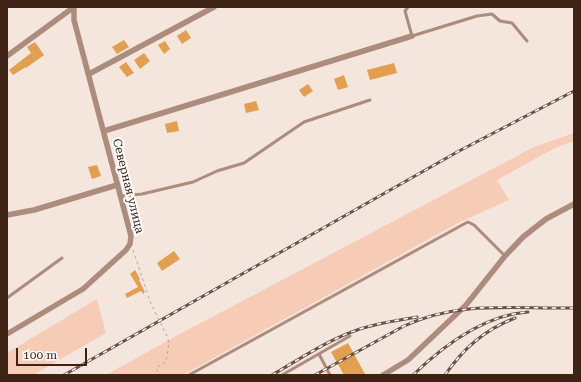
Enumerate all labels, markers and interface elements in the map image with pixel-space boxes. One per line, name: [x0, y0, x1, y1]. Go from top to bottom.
street label: Северная улица: [109, 137, 147, 235]
scale bar: [18, 340, 89, 366]
text: 100 m: [23, 348, 57, 362]

